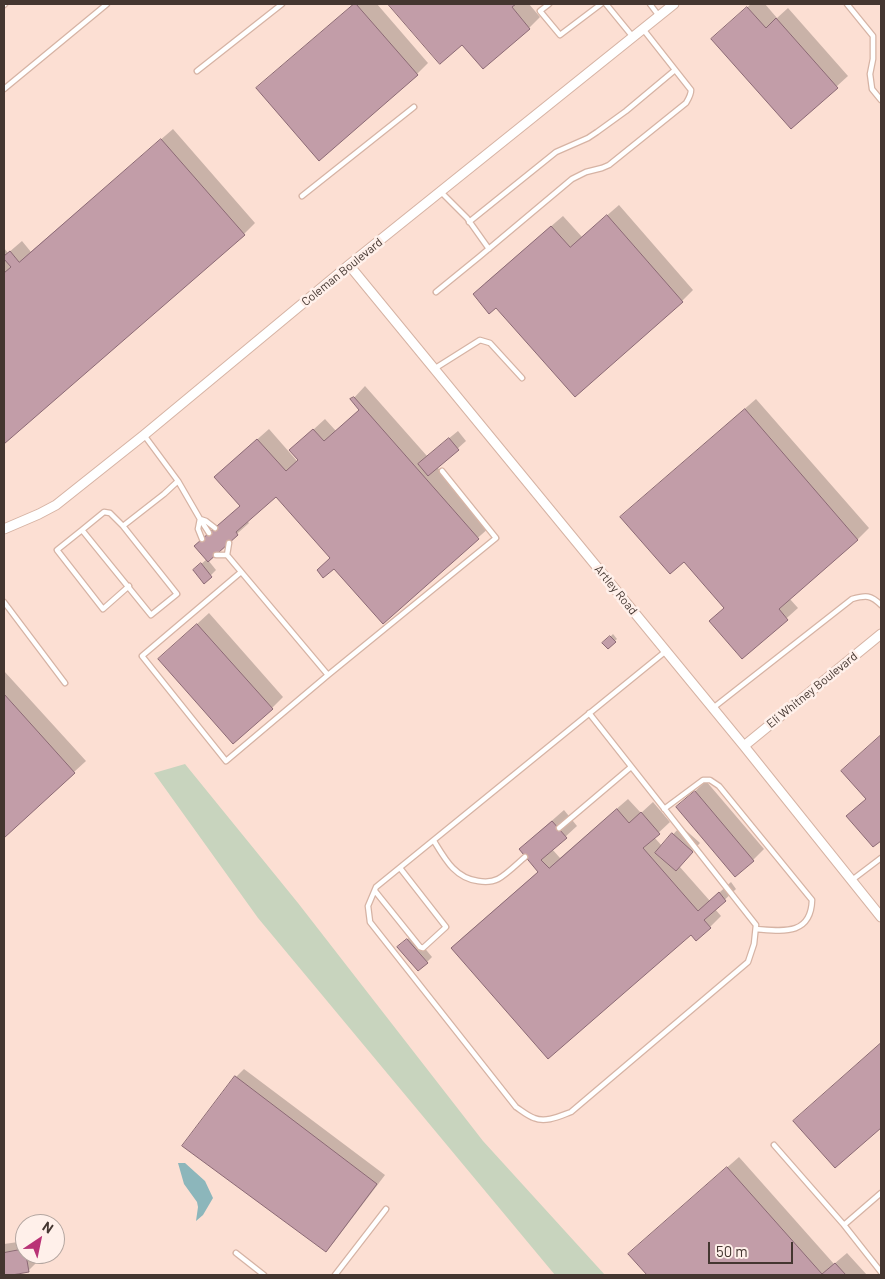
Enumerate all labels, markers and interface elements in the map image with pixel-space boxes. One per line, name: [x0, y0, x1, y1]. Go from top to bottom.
street label: Coleman Boulevard: [299, 235, 385, 309]
street label: Artley Road: [592, 562, 640, 618]
street label: Eli Whitney Boulevard: [764, 649, 860, 731]
north arrow: [15, 1214, 65, 1264]
text: N: [39, 1217, 57, 1237]
scale bar: [710, 1232, 795, 1264]
text: 50 m: [716, 1242, 748, 1260]

